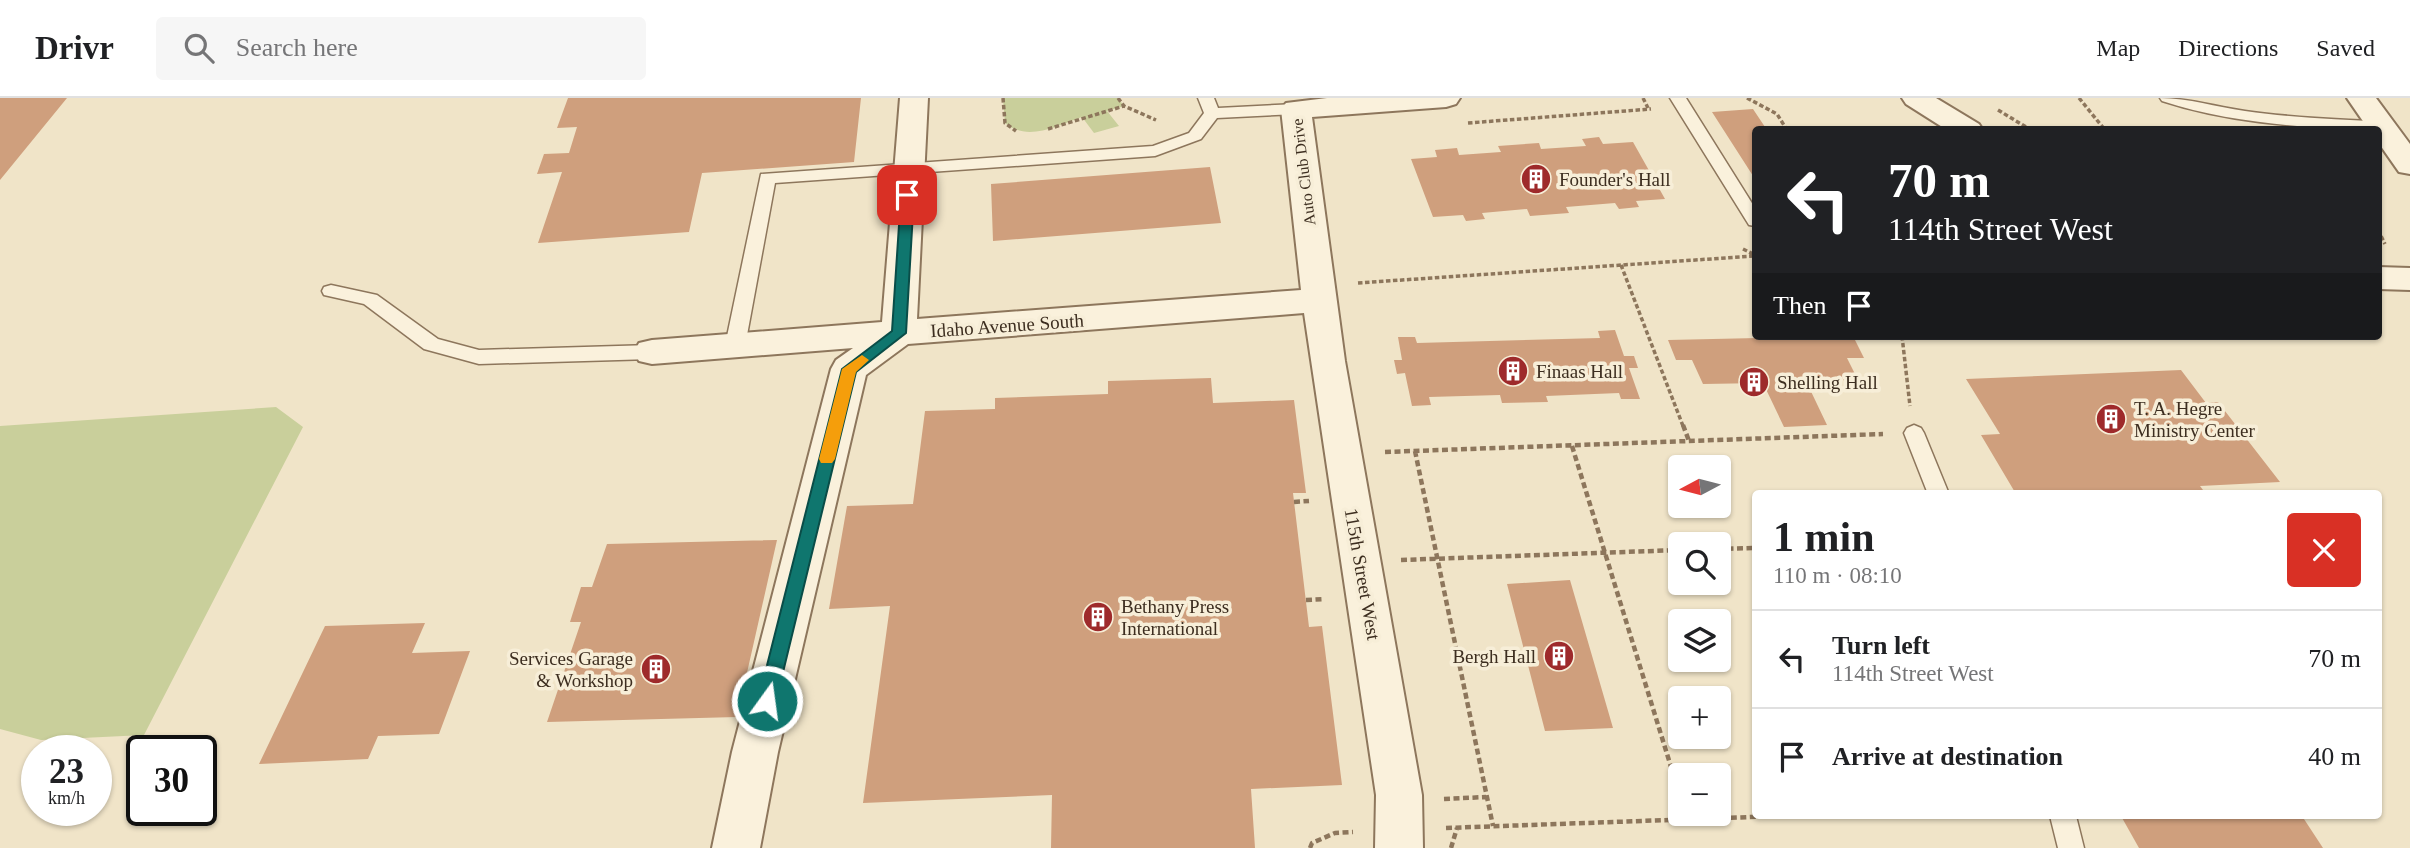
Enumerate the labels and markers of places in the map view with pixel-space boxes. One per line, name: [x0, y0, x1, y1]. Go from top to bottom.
building icon: Founder's Hall: [1519, 162, 1553, 196]
pin: [877, 165, 937, 225]
place label: Founder's Hall: [1559, 169, 1671, 190]
building icon: Finaas Hall: [1496, 354, 1530, 388]
place label: Finaas Hall: [1536, 361, 1623, 382]
building icon: Shelling Hall: [1737, 365, 1771, 399]
place label: Shelling Hall: [1777, 372, 1878, 393]
place label: T. A. Hegre Ministry Center: [2134, 398, 2256, 441]
building icon: T. A. Hegre Ministry Center: [2094, 402, 2128, 436]
place label: Bethany Press International: [1121, 596, 1229, 639]
building icon: Bethany Press International: [1081, 600, 1115, 634]
building icon: Bergh Hall: [1542, 639, 1576, 673]
place label: Bergh Hall: [1452, 646, 1536, 667]
place label: Services Garage & Workshop: [509, 648, 633, 691]
building icon: Services Garage & Workshop: [639, 652, 673, 686]

